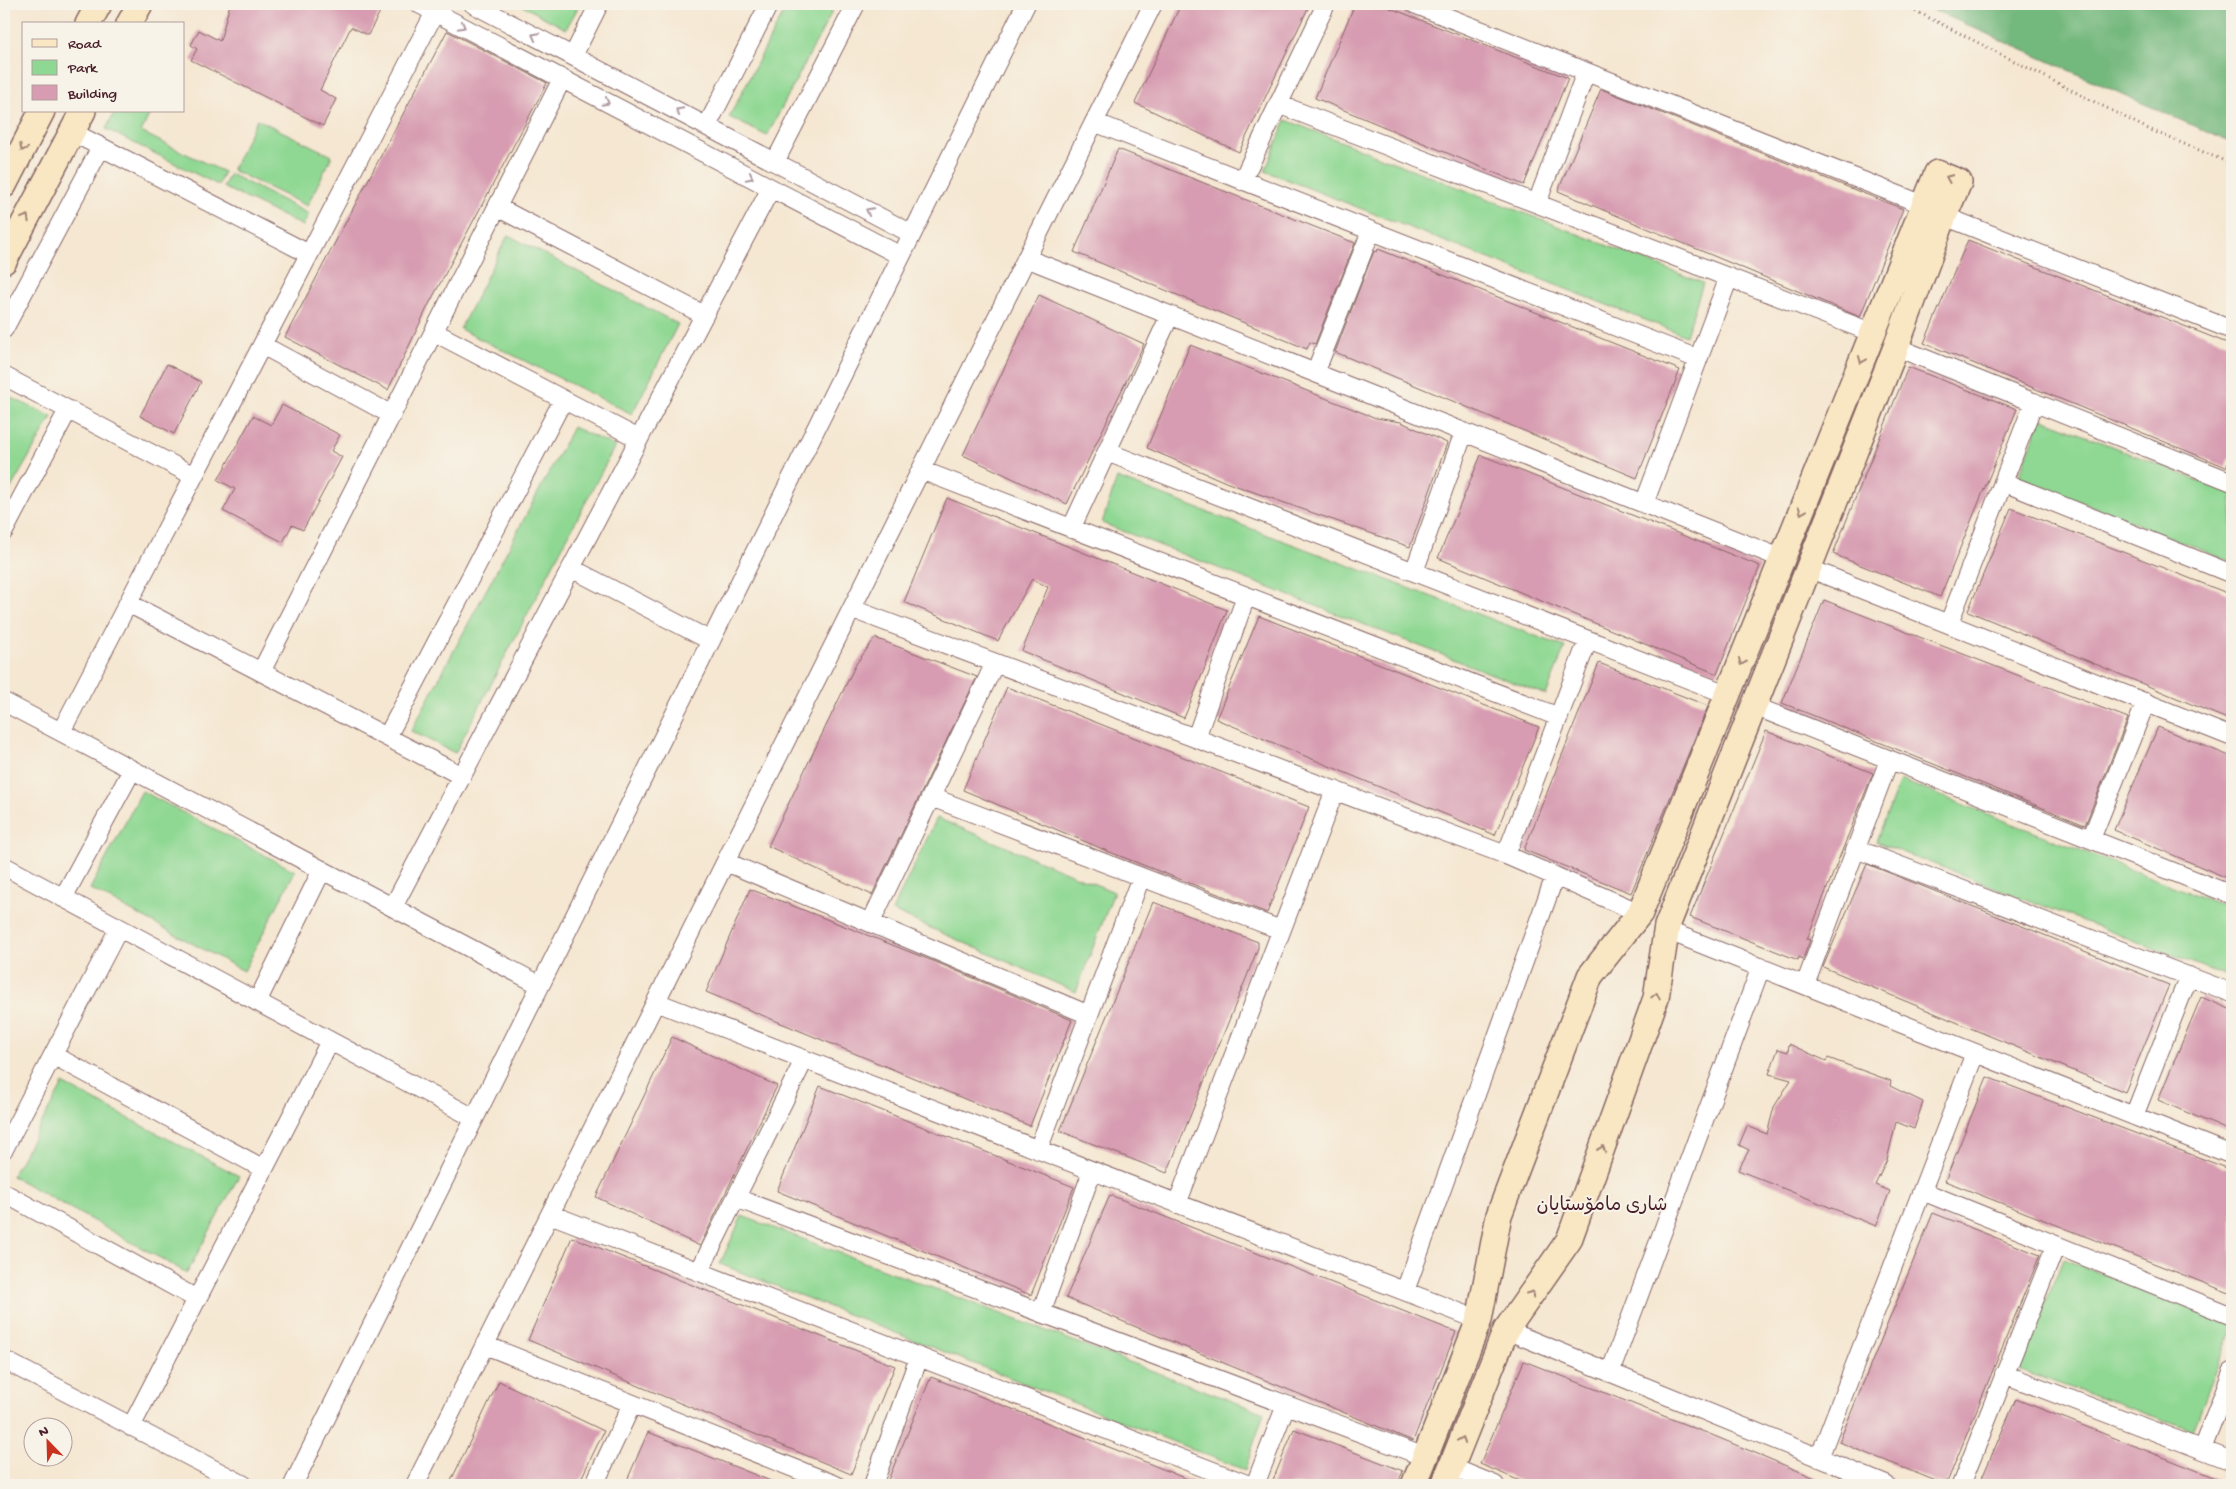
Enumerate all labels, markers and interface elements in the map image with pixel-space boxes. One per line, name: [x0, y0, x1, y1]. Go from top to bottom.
one-way arrow: [457, 20, 466, 30]
legend: [22, 22, 185, 112]
one-way arrow: [531, 32, 540, 42]
text: Road: [68, 36, 102, 54]
text: Park: [67, 60, 98, 78]
text: Building: [67, 86, 117, 104]
one-way arrow: [601, 96, 610, 106]
one-way arrow: [675, 107, 684, 117]
one-way arrow: [19, 143, 29, 152]
one-way arrow: [745, 171, 754, 181]
one-way arrow: [1945, 173, 1954, 184]
one-way arrow: [865, 207, 874, 217]
one-way arrow: [20, 215, 30, 224]
one-way arrow: [1858, 356, 1868, 364]
one-way arrow: [1798, 506, 1808, 515]
one-way arrow: [1737, 657, 1748, 666]
one-way arrow: [1650, 992, 1661, 1000]
one-way arrow: [1596, 1145, 1606, 1154]
district label: شاری مامۆستایان: [1537, 1195, 1667, 1218]
one-way arrow: [1525, 1290, 1534, 1300]
north arrow: [22, 1416, 72, 1466]
text: N: [36, 1423, 51, 1442]
one-way arrow: [1456, 1436, 1466, 1445]

